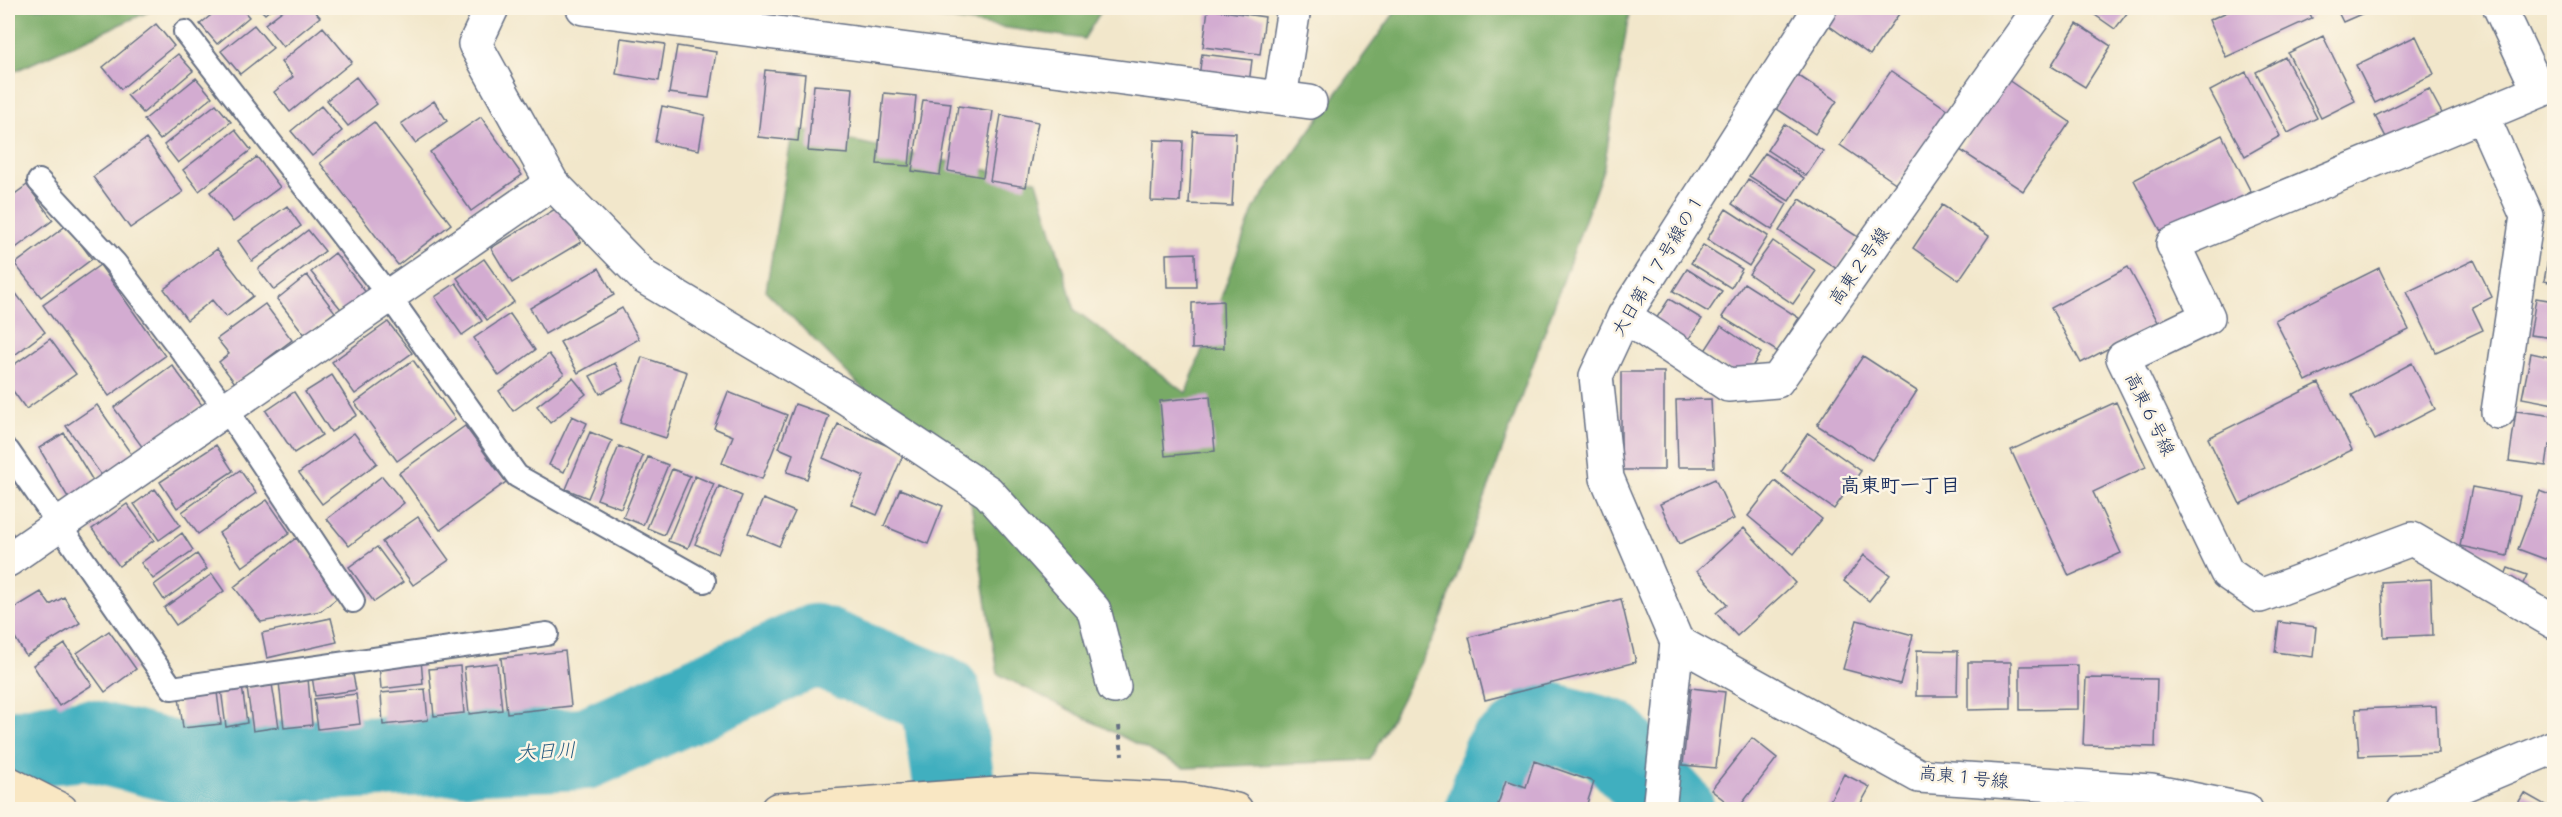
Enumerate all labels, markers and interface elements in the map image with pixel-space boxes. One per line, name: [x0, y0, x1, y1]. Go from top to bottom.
street label: 大日第１７号線の１: [1606, 189, 1711, 341]
street label: 高東２号線: [1823, 222, 1895, 310]
street label: 高東６号線: [2119, 368, 2181, 460]
district label: 高東町一丁目: [1840, 472, 1960, 500]
water label: 大日川: [515, 736, 577, 768]
street label: 高東１号線: [1918, 760, 2010, 795]

